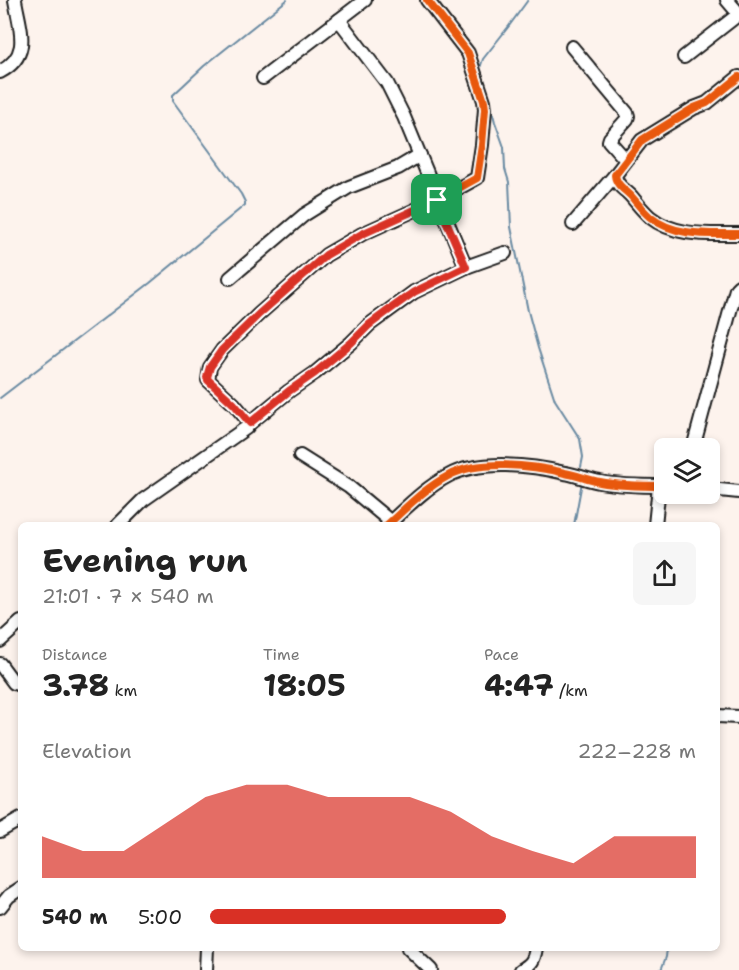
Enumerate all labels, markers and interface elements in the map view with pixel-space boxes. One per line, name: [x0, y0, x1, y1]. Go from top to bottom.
pin: [411, 174, 462, 225]
icon: arrive: [420, 183, 453, 216]
map controls: [654, 438, 720, 504]
button: layers: [654, 438, 720, 504]
text: Evening run: [42, 538, 248, 583]
button: share: [633, 542, 696, 605]
text: 21:01 · 7 × 540 m: [42, 583, 214, 609]
text: Distance: [42, 644, 108, 665]
text: Time: [263, 644, 300, 665]
text: Pace: [484, 644, 519, 665]
text: 3.78: [42, 665, 109, 706]
text: 18:05: [263, 665, 346, 706]
text: 4:47: [484, 665, 554, 706]
text: km: [109, 680, 137, 701]
text: /km: [554, 680, 588, 701]
text: Elevation: [42, 738, 132, 764]
text: 222–228 m: [578, 738, 696, 764]
text: 540 m: [42, 904, 107, 930]
text: 5:00: [138, 904, 182, 930]

